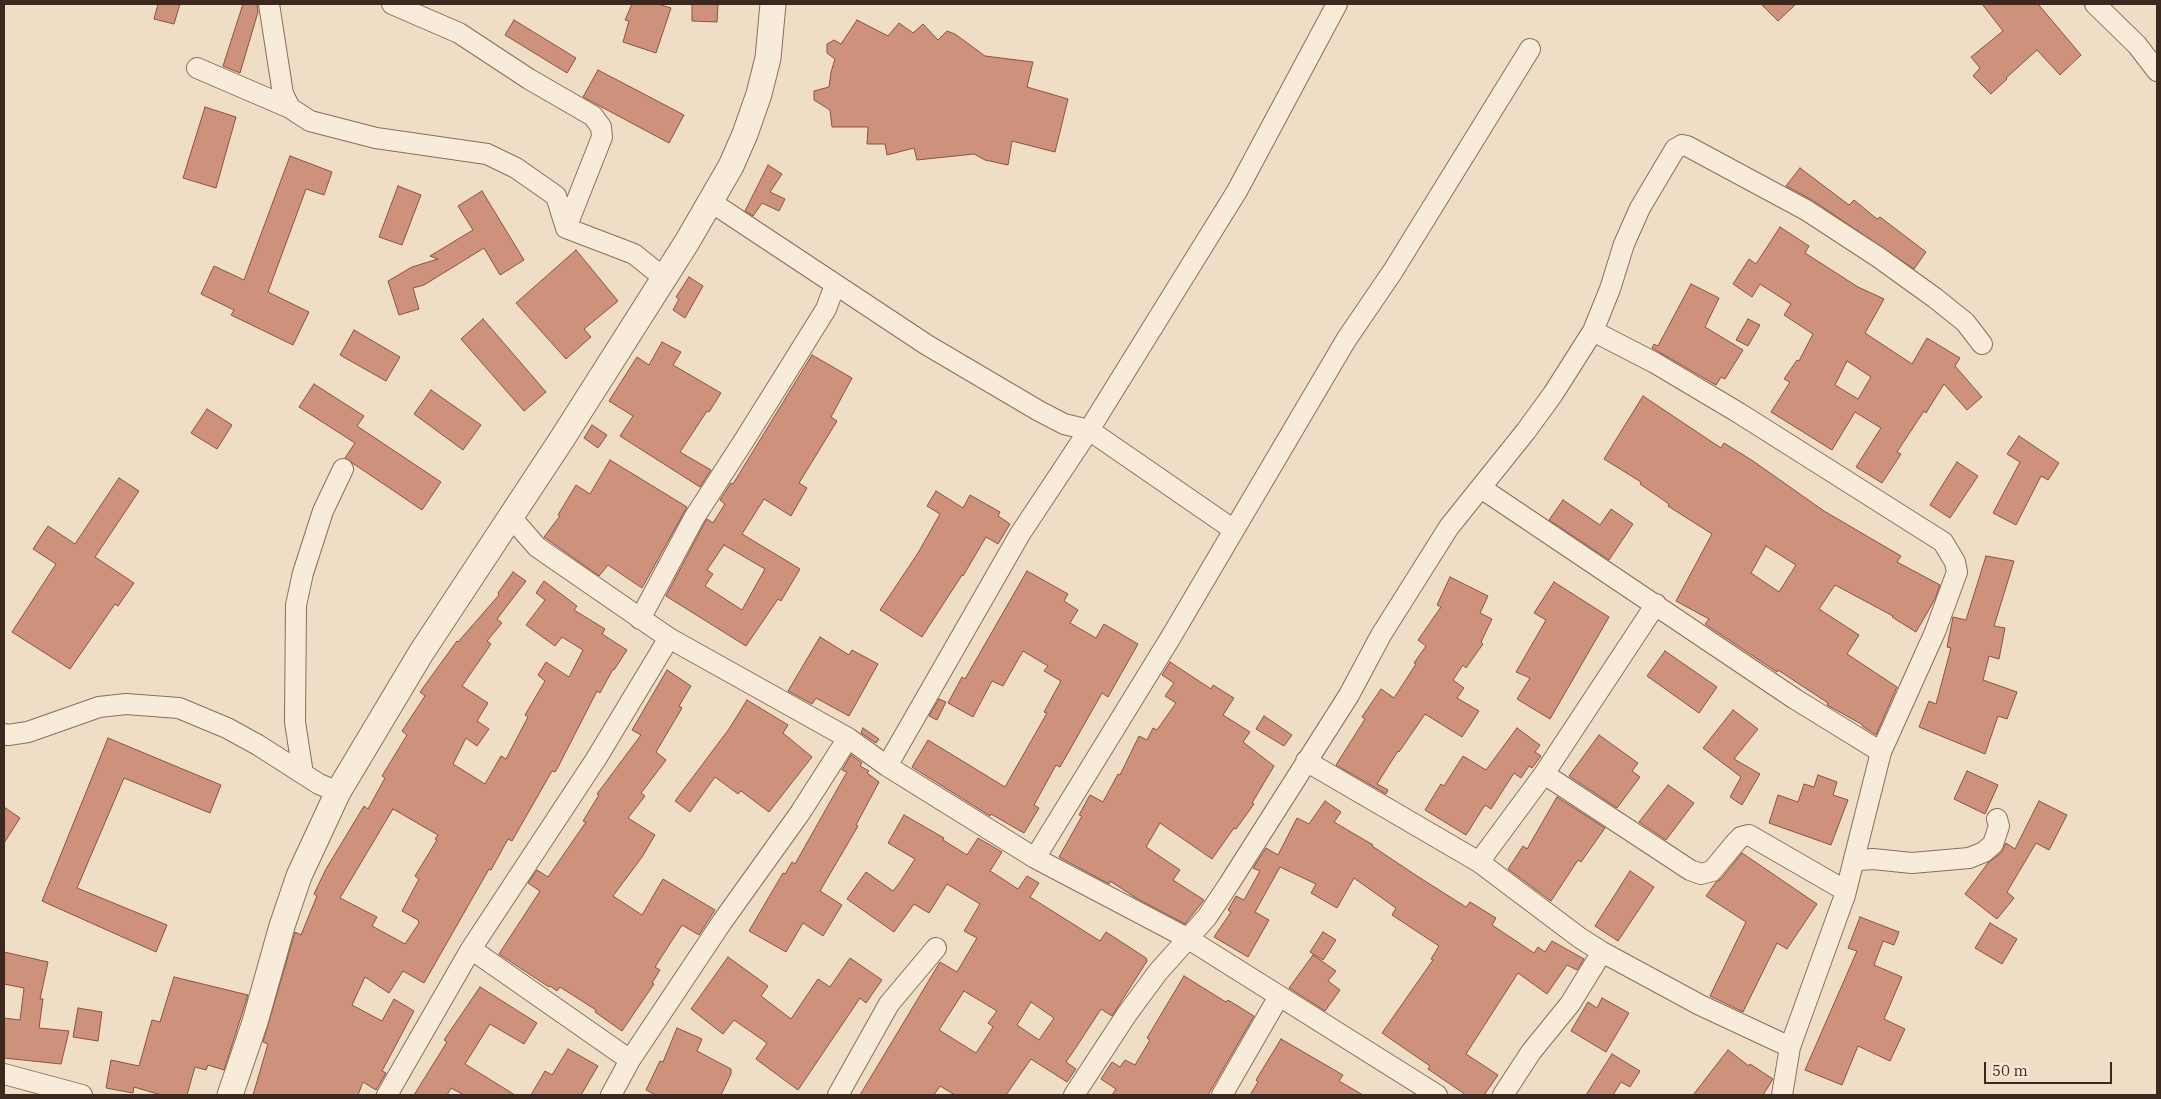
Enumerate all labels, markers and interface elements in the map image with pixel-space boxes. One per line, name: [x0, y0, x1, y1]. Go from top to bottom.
scale bar: [1986, 1052, 2114, 1084]
text: 50 m: [1992, 1061, 2028, 1080]

